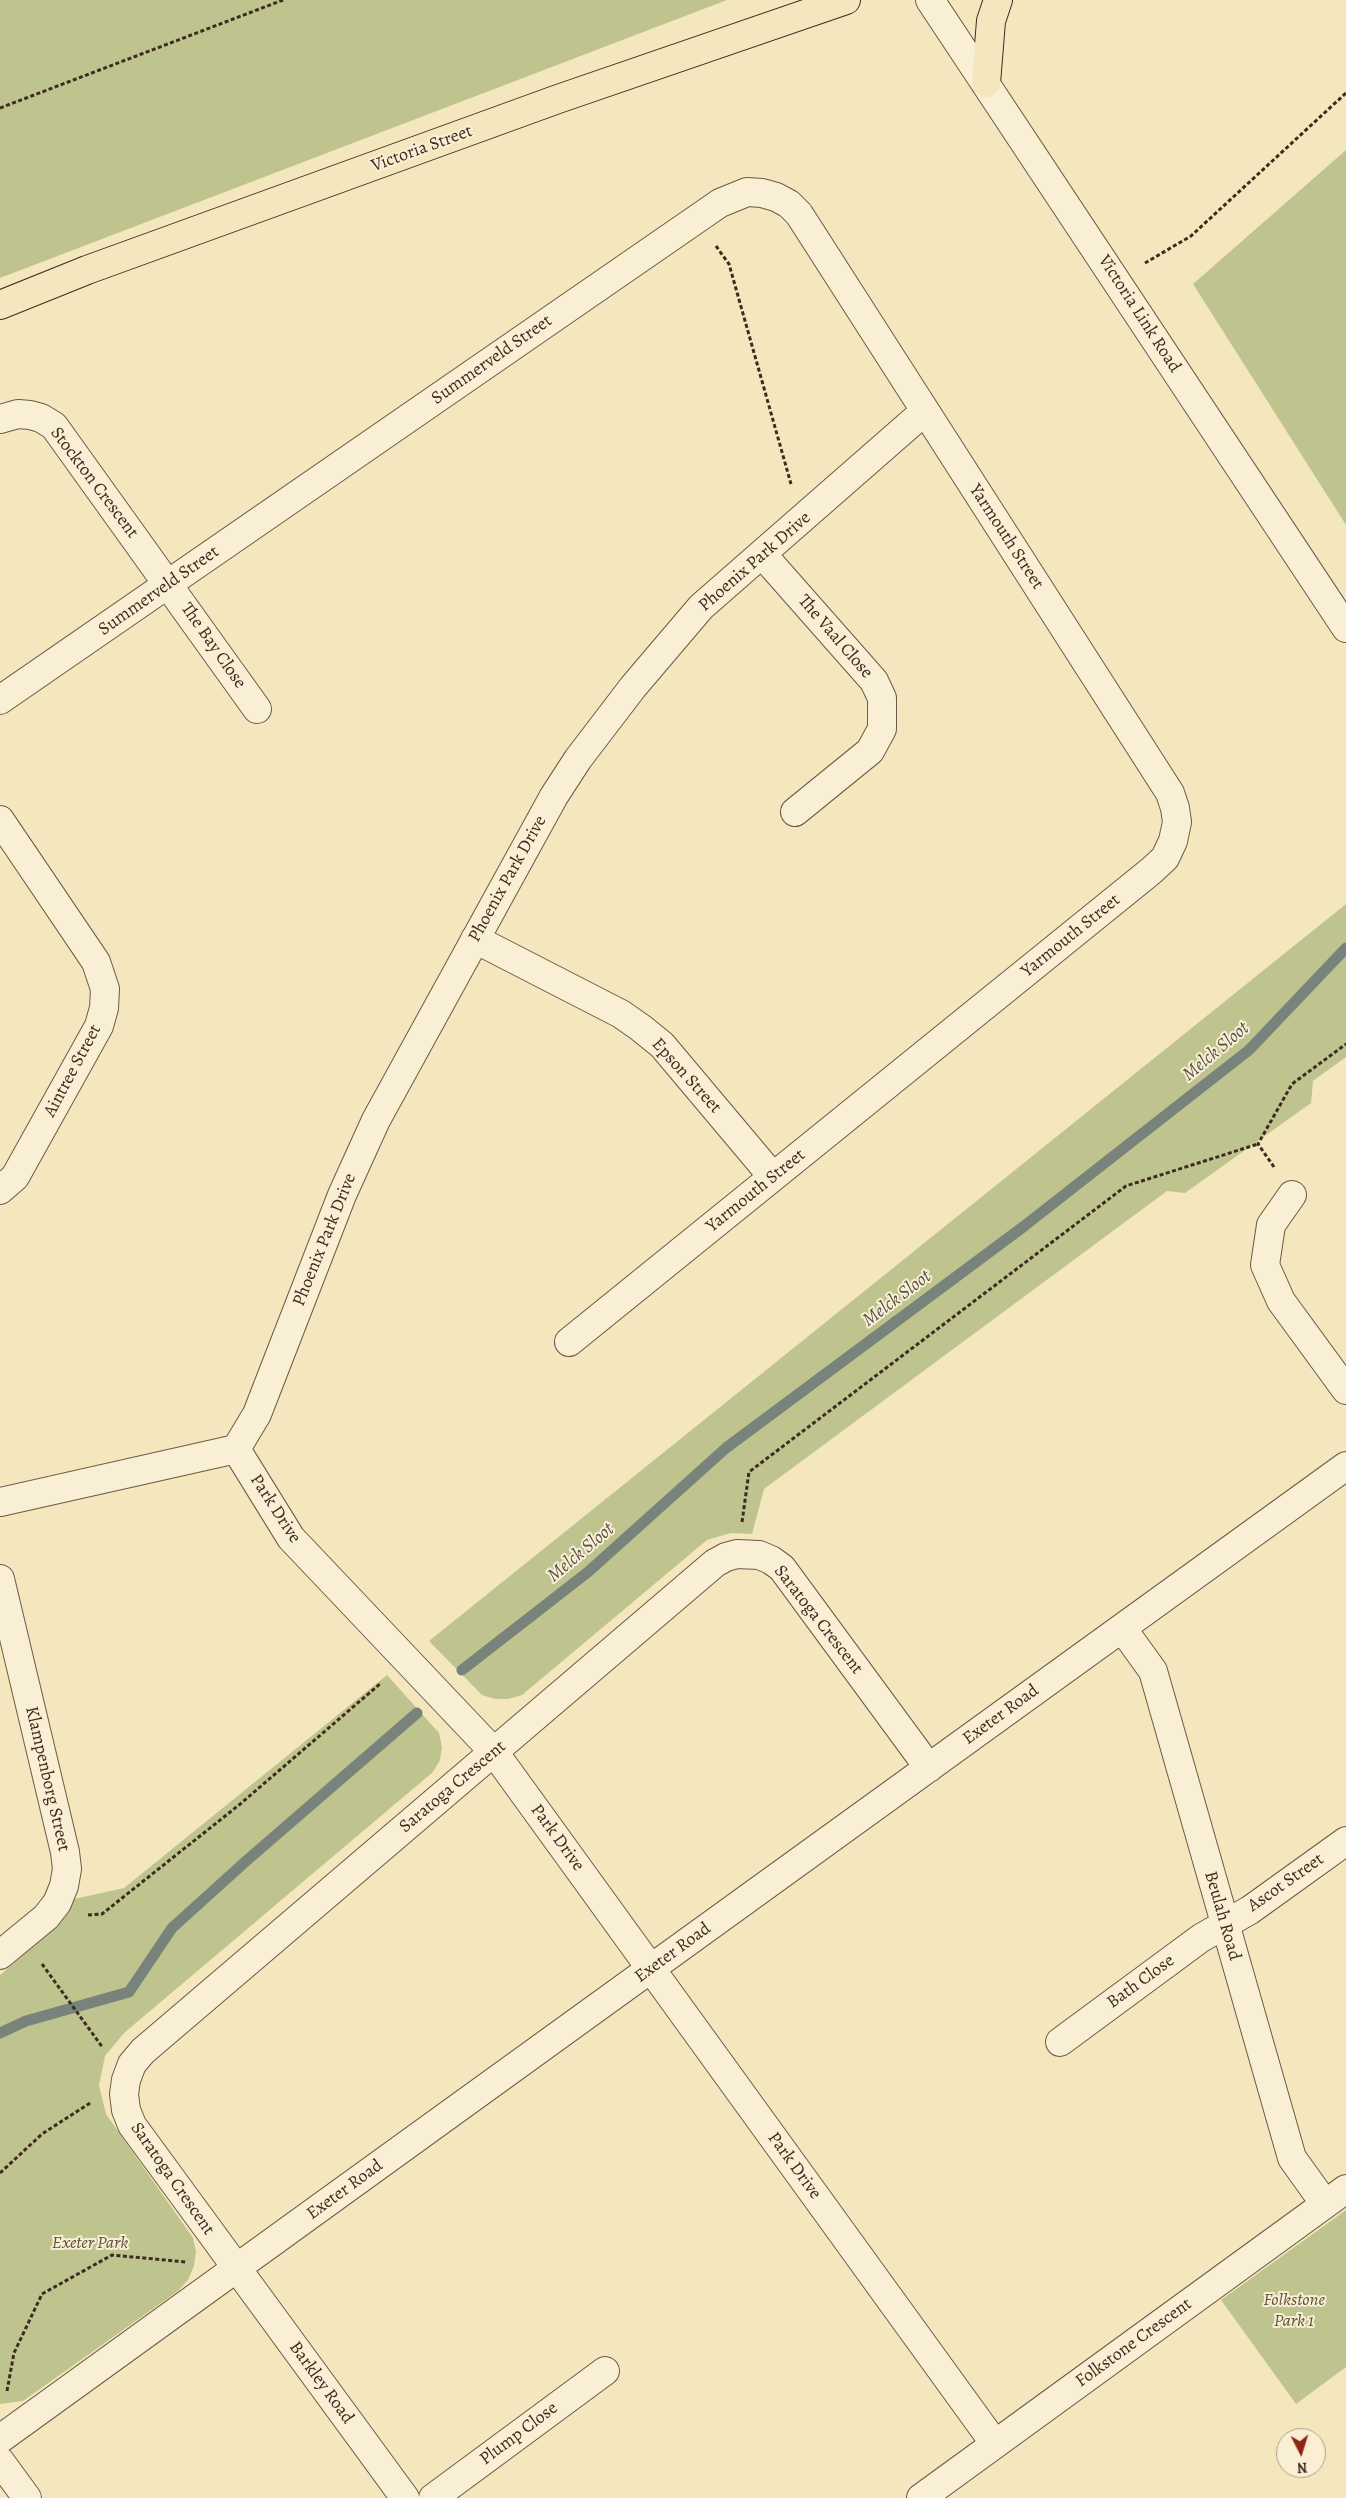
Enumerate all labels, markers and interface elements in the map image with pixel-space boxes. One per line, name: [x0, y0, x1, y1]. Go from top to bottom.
street label: Victoria Street: [368, 121, 476, 177]
street label: Victoria Link Road: [1093, 251, 1185, 377]
street label: Summerveld Street: [428, 310, 556, 410]
street label: Stockton Crescent: [45, 423, 143, 543]
street label: Yarmouth Street: [964, 480, 1048, 594]
street label: Phoenix Park Drive: [695, 507, 815, 617]
street label: Summerveld Street: [95, 541, 223, 641]
street label: The Vaal Close: [793, 591, 877, 683]
street label: The Bay Close: [176, 599, 250, 693]
street label: Phoenix Park Drive: [464, 812, 552, 946]
street label: Yarmouth Street: [1017, 890, 1125, 982]
water label: Melck Sloot: [1178, 1018, 1254, 1086]
street label: Aintree Street: [40, 1021, 106, 1121]
street label: Epson Street: [647, 1034, 725, 1118]
street label: Yarmouth Street: [702, 1145, 810, 1237]
street label: Phoenix Park Drive: [289, 1170, 361, 1310]
water label: Melck Sloot: [858, 1266, 936, 1332]
street label: Park Drive: [245, 1471, 305, 1547]
water label: Melck Sloot: [543, 1519, 619, 1587]
street label: Saratoga Crescent: [769, 1561, 867, 1679]
street label: Exeter Road: [959, 1680, 1043, 1750]
street label: Klampenborg Street: [20, 1704, 74, 1854]
street label: Saratoga Crescent: [395, 1736, 511, 1838]
street label: Park Drive: [525, 1800, 589, 1876]
street label: Ascot Street: [1244, 1849, 1328, 1917]
street label: Beulah Road: [1199, 1869, 1245, 1963]
street label: Exeter Road: [631, 1918, 715, 1988]
street label: Bath Close: [1103, 1950, 1179, 2014]
street label: Saratoga Crescent: [125, 2119, 219, 2239]
street label: Park Drive: [762, 2128, 826, 2204]
street label: Exeter Road: [303, 2155, 387, 2225]
park label: Exeter Park: [52, 2233, 128, 2255]
park label: Folkstone Park 1: [1263, 2290, 1325, 2332]
street label: Folkstone Crescent: [1072, 2294, 1196, 2392]
street label: Barkley Road: [284, 2338, 358, 2428]
street label: Plump Close: [476, 2398, 562, 2470]
north arrow: [1276, 2428, 1326, 2478]
text: N: [1296, 2458, 1308, 2477]

